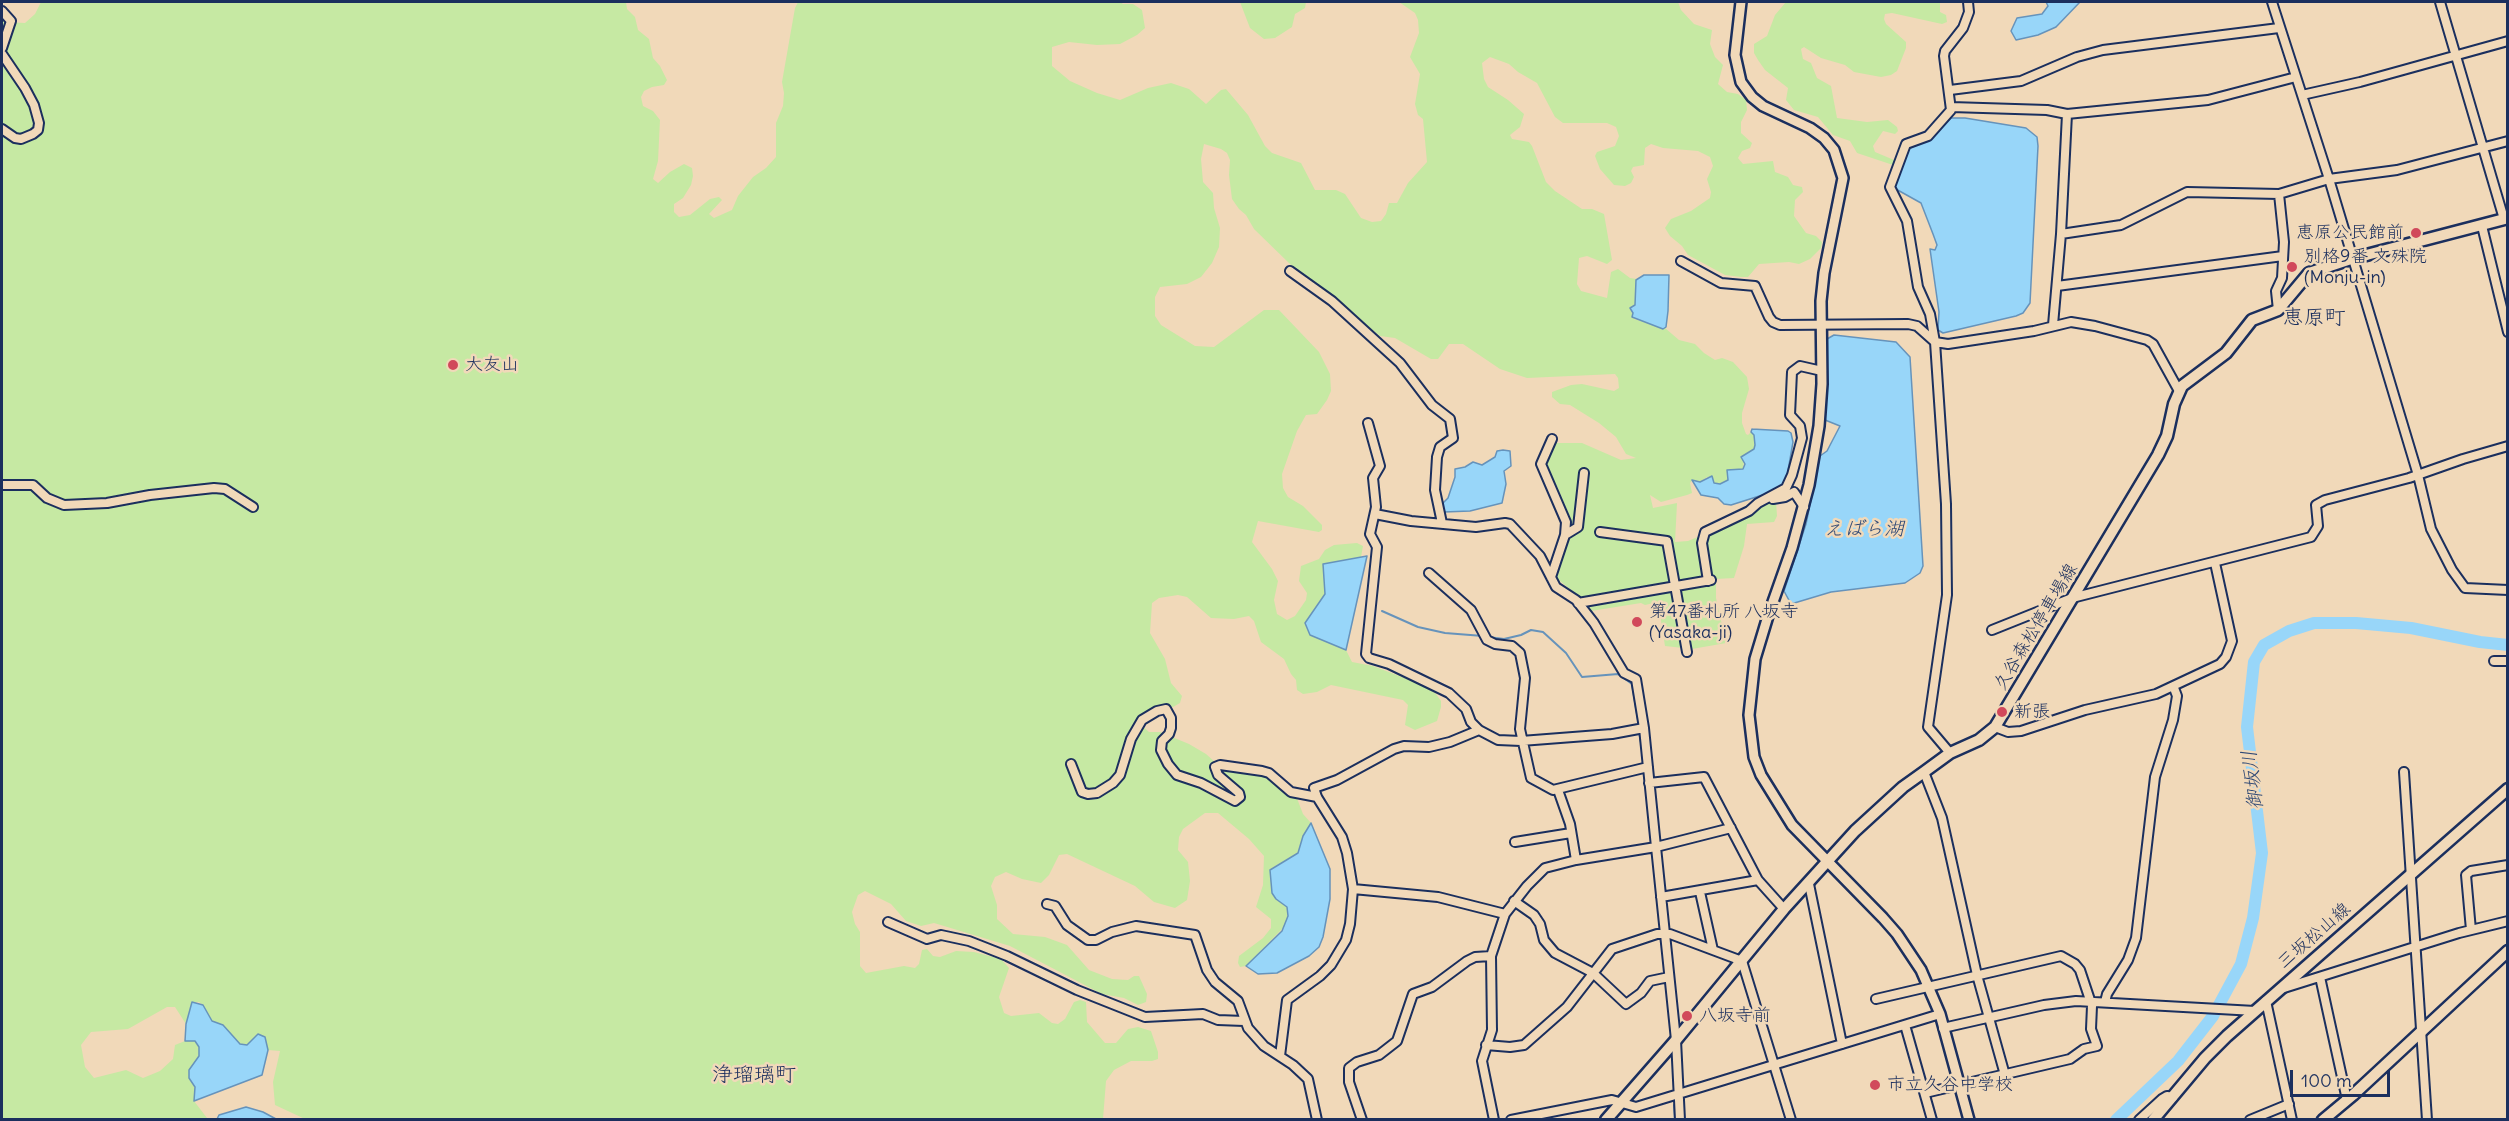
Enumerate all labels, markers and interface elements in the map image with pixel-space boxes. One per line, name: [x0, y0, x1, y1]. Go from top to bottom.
place label: 恵原公民館前: [2296, 222, 2404, 244]
marker: 恵原公民館前: [2409, 226, 2423, 240]
place label: 別格9番 文殊院 (Monju-in): [2304, 246, 2427, 288]
marker: 別格9番 文殊院 (Monju-in): [2285, 260, 2299, 274]
district label: 恵原町: [2283, 305, 2345, 331]
place label: 大友山: [465, 354, 519, 376]
marker: 大友山: [446, 358, 460, 372]
water label: えばら湖: [1824, 517, 1904, 541]
street label: 久谷森松停車場線: [1990, 560, 2082, 694]
place label: 第47番札所 八坂寺 (Yasaka-ji): [1649, 601, 1798, 644]
marker: 第47番札所 八坂寺 (Yasaka-ji): [1630, 615, 1644, 629]
place label: 新張: [2014, 701, 2050, 723]
marker: 新張: [1995, 705, 2009, 719]
water label: 御坂川: [2237, 749, 2269, 811]
street label: 三坂松山線: [2273, 898, 2355, 974]
place label: 八坂寺前: [1699, 1005, 1771, 1027]
marker: 八坂寺前: [1680, 1009, 1694, 1023]
scale bar: [2293, 1058, 2394, 1096]
district label: 浄瑠璃町: [712, 1062, 796, 1088]
text: 100 m: [2301, 1069, 2352, 1092]
place label: 市立久谷中学校: [1887, 1074, 2013, 1096]
marker: 市立久谷中学校: [1868, 1078, 1882, 1092]

